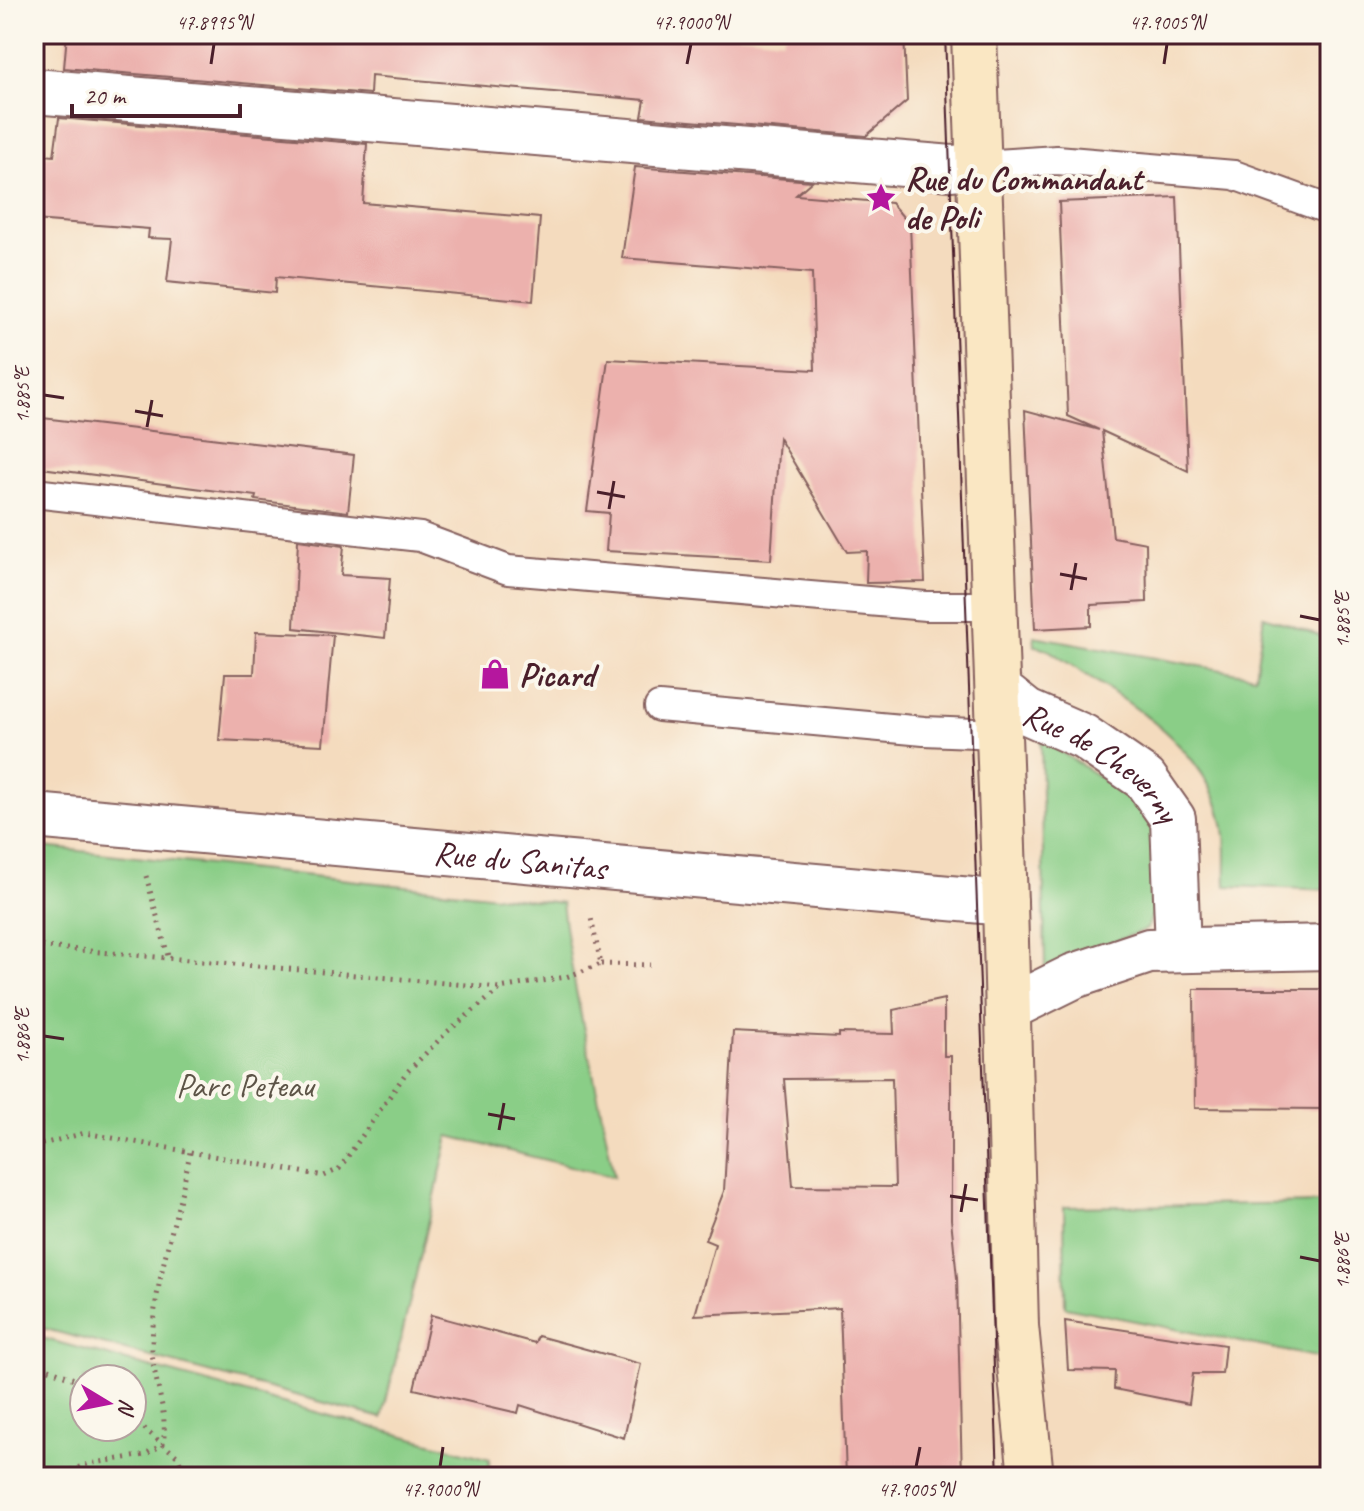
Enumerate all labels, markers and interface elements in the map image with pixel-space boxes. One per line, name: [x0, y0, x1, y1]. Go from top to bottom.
text: 47.8995°N: [176, 10, 255, 35]
text: 47.9000°N: [653, 10, 732, 35]
text: 47.9005°N: [1129, 10, 1208, 35]
scale bar: [72, 68, 240, 118]
text: 20 m: [84, 81, 127, 111]
place label: Rue du Commandant de Poli: [905, 157, 1146, 239]
place icon: Rue du Commandant de Poli: [864, 181, 898, 215]
text: 1.885°E: [10, 364, 35, 423]
text: 1.885°E: [1330, 589, 1355, 648]
place label: Picard: [519, 653, 599, 696]
shop icon: Picard: [478, 657, 512, 691]
street label: Rue de Cheverny: [1017, 692, 1192, 833]
street label: Rue du Sanitas: [432, 830, 611, 889]
text: 1.886°E: [10, 1005, 35, 1064]
park label: Parc Peteau: [176, 1064, 316, 1107]
text: 1.886°E: [1330, 1230, 1355, 1289]
north arrow: [68, 1363, 148, 1443]
text: N: [111, 1397, 142, 1419]
text: 47.9000°N: [402, 1477, 481, 1502]
text: 47.9005°N: [878, 1477, 957, 1502]

